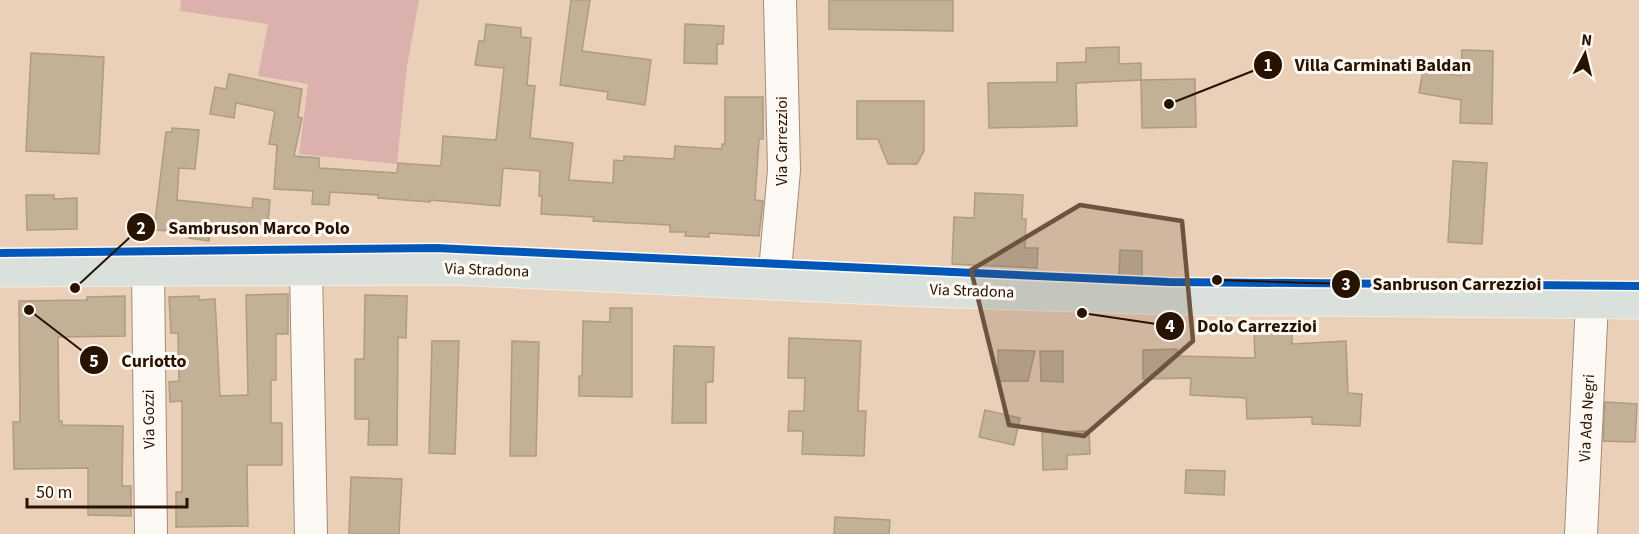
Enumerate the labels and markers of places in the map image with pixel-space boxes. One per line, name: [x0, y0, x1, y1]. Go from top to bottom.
callout: Villa Carminati Baldan: [1253, 47, 1483, 83]
callout: Sambruson Marco Polo: [126, 209, 362, 245]
callout: Sanbruson Carrezzioi: [1331, 266, 1554, 302]
callout: Dolo Carrezzioi: [1155, 308, 1329, 344]
callout: Curiotto: [79, 342, 198, 378]

